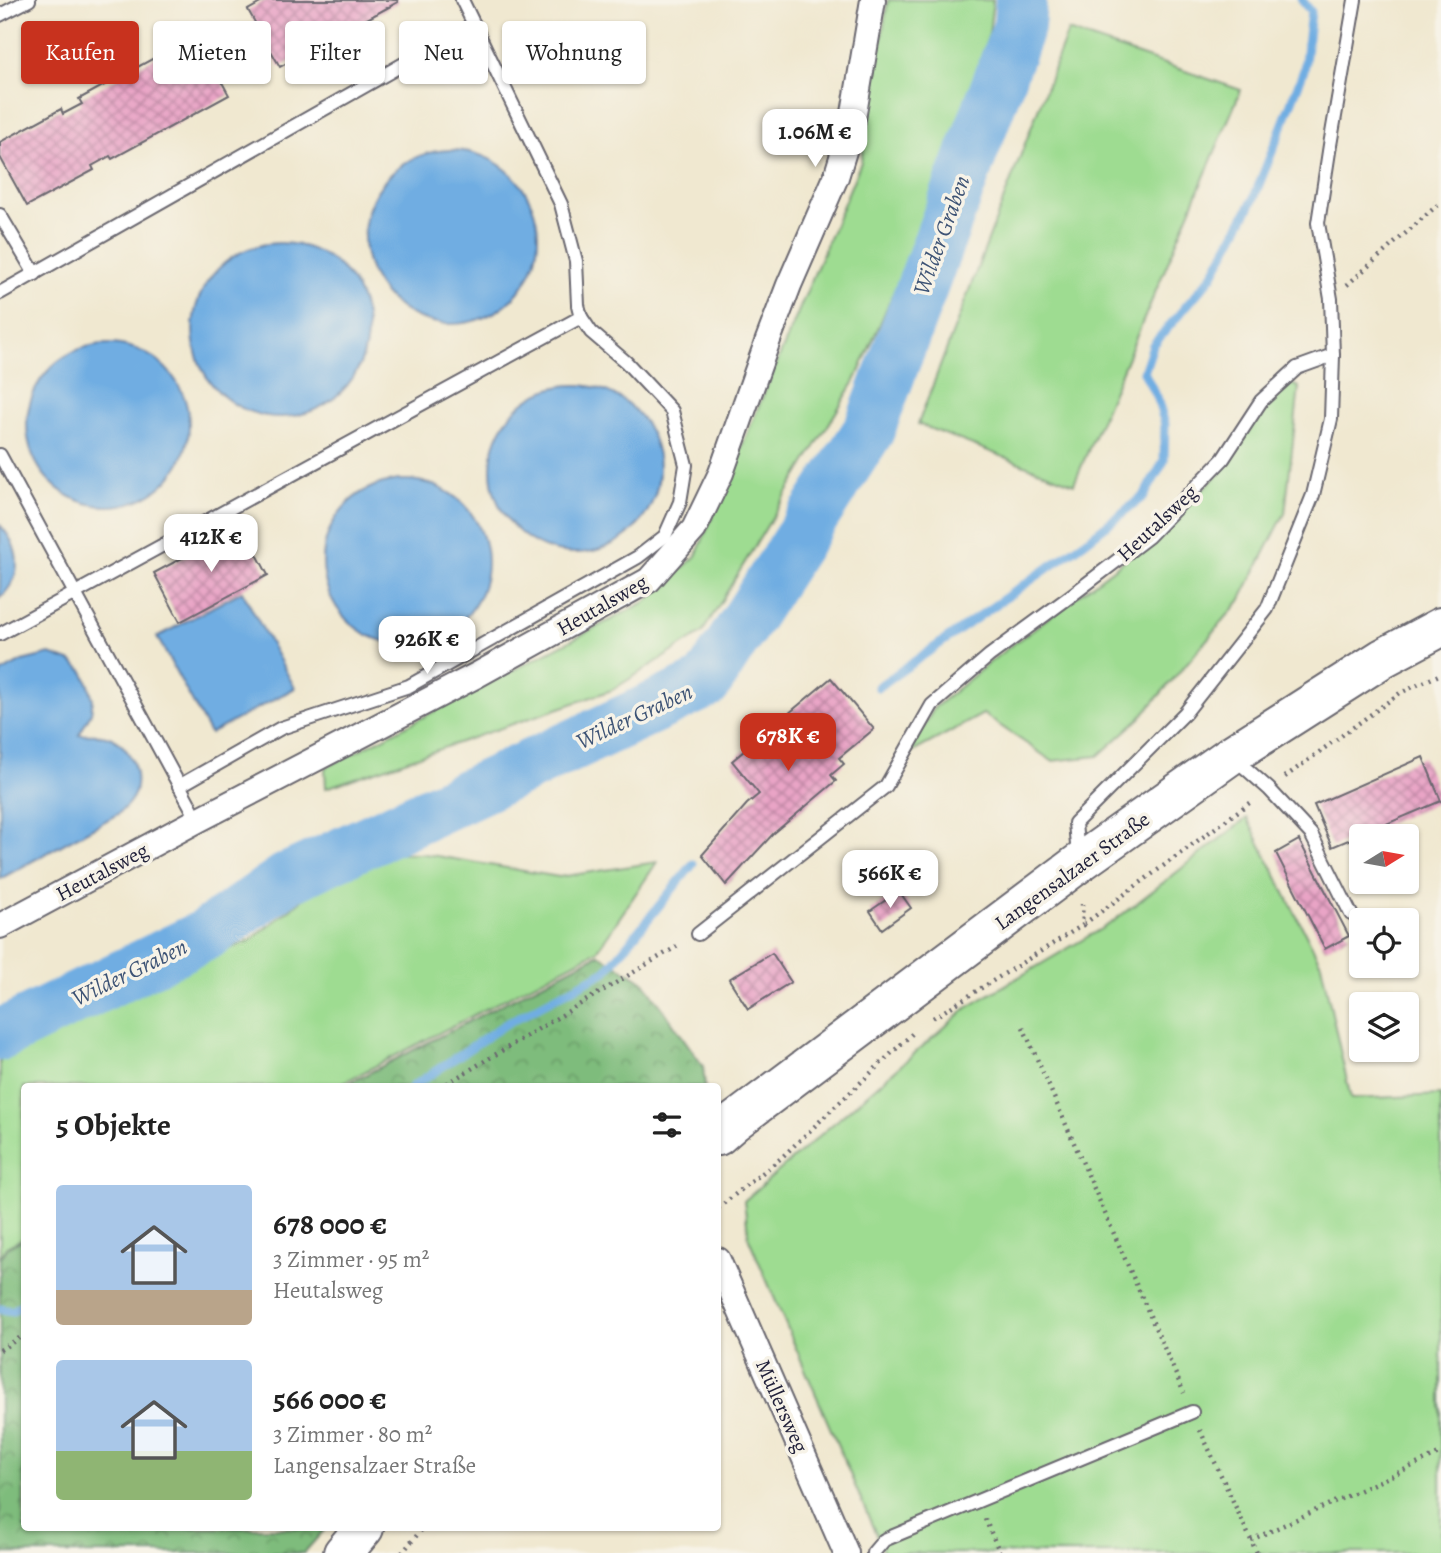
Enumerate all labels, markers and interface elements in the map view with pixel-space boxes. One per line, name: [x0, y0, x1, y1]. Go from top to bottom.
chip: Kaufen: [21, 21, 139, 84]
chip: Mieten: [153, 21, 271, 84]
chip: Filter: [285, 21, 385, 84]
chip: Neu: [399, 21, 488, 84]
chip: Wohnung: [502, 21, 646, 84]
pin: 1.06M €: [750, 110, 880, 169]
text: 1.06M €: [778, 116, 852, 147]
water label: Wilder Graben: [906, 171, 977, 299]
street label: Heutalsweg: [1111, 478, 1204, 568]
pin: 412K €: [154, 514, 268, 574]
text: 412K €: [180, 521, 242, 552]
street label: Heutalsweg: [551, 567, 653, 642]
pin: 926K €: [370, 616, 484, 676]
text: 926K €: [395, 623, 459, 654]
water label: Wilder Graben: [571, 676, 697, 757]
pin: 678K €: [731, 714, 845, 773]
text: 678K €: [756, 720, 820, 751]
street label: Langensalzaer Straße: [989, 805, 1155, 937]
north arrow: [1349, 824, 1419, 894]
map controls: [1349, 824, 1419, 1062]
street label: Heutalsweg: [51, 836, 153, 908]
pin: 566K €: [833, 850, 947, 910]
text: 566K €: [858, 857, 922, 888]
button: locate: [1349, 908, 1419, 978]
water label: Wilder Graben: [66, 931, 192, 1014]
button: layers: [1349, 992, 1419, 1062]
text: 5 Objekte: [56, 1105, 171, 1145]
icon: filters: [648, 1106, 686, 1144]
text: 678 000 €: [273, 1204, 387, 1244]
icon: home: [112, 1213, 196, 1297]
text: 3 Zimmer · 95 m²: [273, 1244, 429, 1275]
text: Heutalsweg: [273, 1275, 383, 1306]
street label: Müllersweg: [749, 1355, 815, 1457]
text: 566 000 €: [273, 1379, 387, 1419]
icon: home: [112, 1388, 196, 1472]
text: 3 Zimmer · 80 m²: [273, 1419, 432, 1450]
text: Langensalzaer Straße: [273, 1450, 476, 1481]

